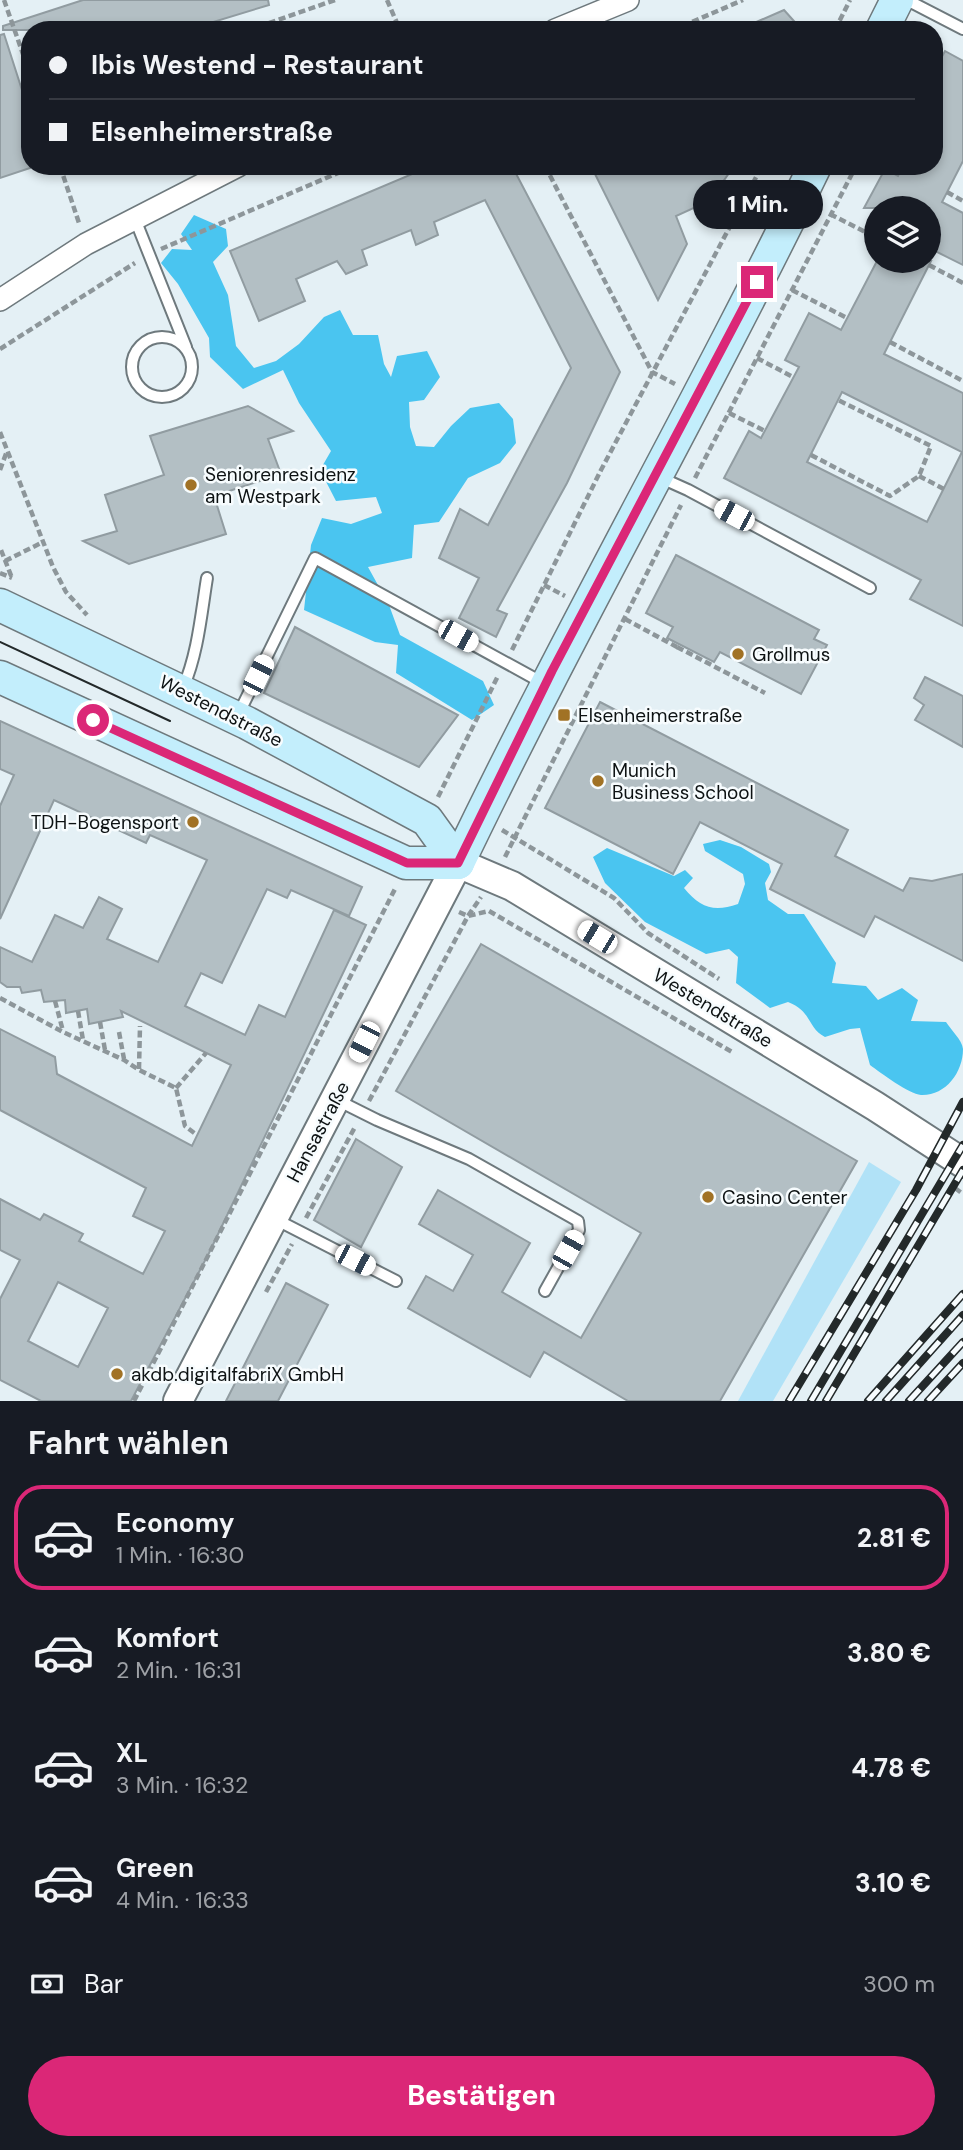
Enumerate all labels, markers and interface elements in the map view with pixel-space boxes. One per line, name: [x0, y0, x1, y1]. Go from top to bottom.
text: Ibis Westend - Restaurant: [91, 48, 424, 82]
text: Elsenheimerstraße: [91, 115, 333, 149]
callout: 1 Min.: [692, 180, 822, 230]
text: 1 Min.: [728, 189, 788, 219]
map controls: [864, 196, 941, 273]
button: layers: [864, 196, 941, 273]
route end: [741, 266, 773, 298]
place label: Seniorenresidenz am Westpark: [205, 462, 356, 509]
marker: Seniorenresidenz am Westpark: [183, 477, 199, 493]
car: [711, 496, 758, 534]
car: [435, 617, 482, 655]
place label: Grollmus: [752, 642, 830, 667]
marker: Grollmus: [730, 646, 746, 662]
car: [240, 652, 277, 698]
street label: Westendstraße: [155, 669, 287, 753]
place label: Elsenheimerstraße: [578, 703, 742, 728]
route start: [77, 704, 109, 736]
marker: Elsenheimerstraße: [556, 707, 572, 723]
place label: Munich Business School: [612, 758, 754, 805]
marker: Munich Business School: [590, 773, 606, 789]
place label: TDH-Bogensport: [31, 810, 179, 835]
marker: TDH-Bogensport: [185, 814, 201, 830]
car: [574, 917, 621, 957]
street label: Westendstraße: [649, 962, 777, 1054]
car: [346, 1019, 383, 1065]
street label: Hansastraße: [281, 1077, 355, 1187]
place label: Casino Center: [722, 1185, 848, 1210]
marker: Casino Center: [700, 1189, 716, 1205]
car: [549, 1227, 588, 1273]
car: [332, 1241, 379, 1279]
place label: akdb.digitalfabriX GmbH: [131, 1362, 344, 1387]
marker: akdb.digitalfabriX GmbH: [109, 1366, 125, 1382]
text: Fahrt wählen: [28, 1422, 229, 1464]
icon: car: [32, 1506, 95, 1569]
text: Economy: [116, 1506, 234, 1540]
text: 2.81 €: [857, 1521, 931, 1555]
text: 1 Min. · 16:30: [116, 1540, 244, 1570]
icon: car: [32, 1621, 95, 1684]
text: Komfort: [116, 1621, 219, 1655]
text: 3.80 €: [847, 1636, 931, 1670]
text: 2 Min. · 16:31: [116, 1655, 241, 1685]
icon: car: [32, 1736, 95, 1799]
text: XL: [116, 1736, 148, 1770]
text: 4.78 €: [851, 1751, 931, 1785]
text: 3 Min. · 16:32: [116, 1770, 248, 1800]
icon: car: [32, 1851, 95, 1914]
text: Green: [116, 1851, 194, 1885]
text: 3.10 €: [855, 1866, 931, 1900]
text: 4 Min. · 16:33: [116, 1885, 249, 1915]
icon: cash: [28, 1965, 66, 2003]
text: Bar: [84, 1967, 123, 2001]
text: 300 m: [863, 1969, 935, 1999]
button: Bestätigen: [28, 2056, 935, 2136]

